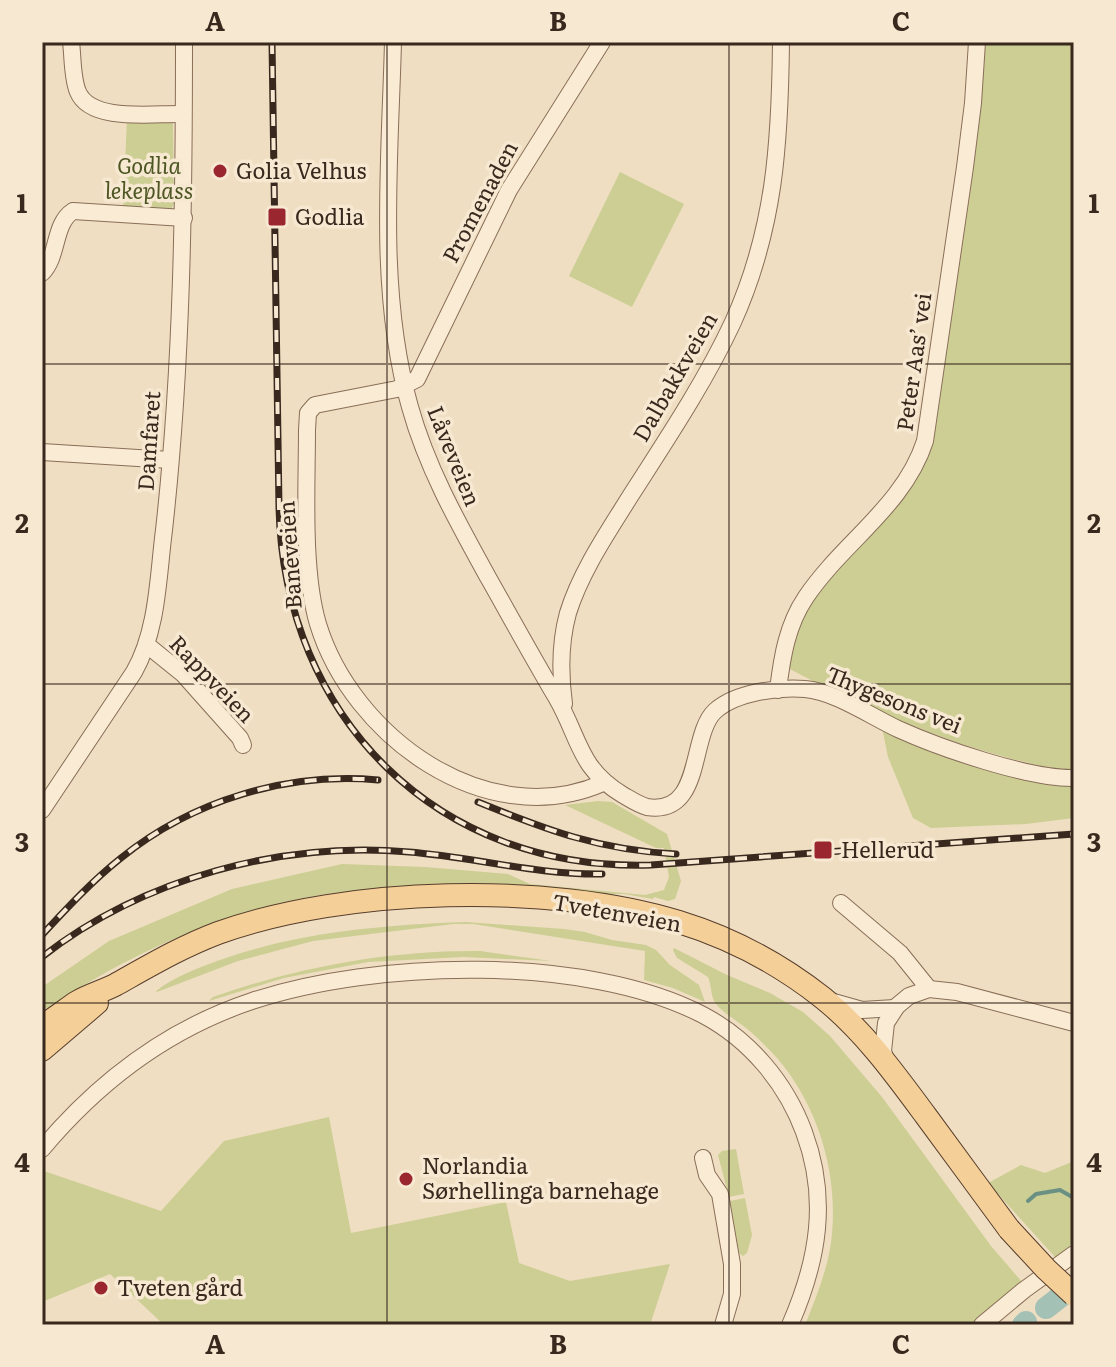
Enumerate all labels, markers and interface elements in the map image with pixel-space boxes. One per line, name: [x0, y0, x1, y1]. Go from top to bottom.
text: A: [205, 0, 225, 39]
text: B: [549, 0, 567, 39]
text: C: [892, 0, 910, 39]
street label: Promenaden: [433, 134, 525, 268]
park label: Godlia lekeplass: [105, 148, 193, 206]
place label: Golia Velhus: [236, 153, 367, 186]
marker: Golia Velhus: [211, 162, 229, 180]
text: 1: [17, 182, 28, 221]
text: 1: [1089, 182, 1100, 221]
place label: Godlia: [295, 199, 365, 232]
marker: Godlia: [266, 206, 288, 228]
street label: Peter Aas’ vei: [886, 290, 939, 433]
street label: Dalbakkveien: [623, 305, 724, 447]
street label: Damfaret: [128, 390, 167, 492]
street label: Låveveien: [420, 400, 490, 511]
street label: Baneveien: [268, 500, 309, 610]
text: 2: [15, 502, 29, 541]
text: 2: [1087, 502, 1101, 541]
street label: Rappveien: [163, 627, 263, 729]
street label: Thygesons vei: [822, 656, 967, 741]
text: 3: [15, 821, 29, 860]
text: 3: [1087, 821, 1101, 860]
place label: Hellerud: [841, 832, 934, 865]
marker: Hellerud: [812, 839, 834, 861]
street label: Tvetenveien: [550, 884, 684, 939]
text: 4: [14, 1141, 30, 1180]
text: 4: [1086, 1141, 1102, 1180]
place label: Norlandia Sørhellinga barnehage: [422, 1148, 659, 1206]
marker: Norlandia Sørhellinga barnehage: [397, 1170, 415, 1188]
place label: Tveten gård: [117, 1270, 243, 1303]
marker: Tveten gård: [92, 1279, 110, 1297]
text: A: [205, 1323, 225, 1362]
text: B: [549, 1323, 567, 1362]
text: C: [892, 1323, 910, 1362]

